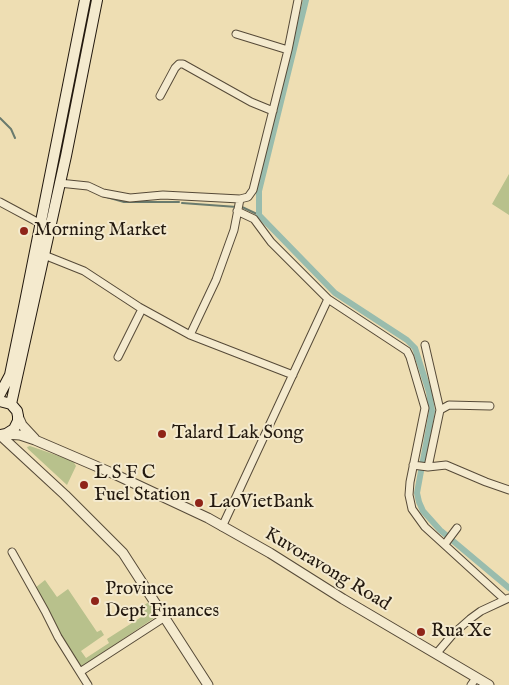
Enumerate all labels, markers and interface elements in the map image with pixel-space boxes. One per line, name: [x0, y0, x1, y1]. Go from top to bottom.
place label: Morning Market: [34, 220, 167, 242]
marker: Morning Market: [18, 225, 30, 237]
place label: Talard Lak Song: [172, 423, 304, 445]
marker: Talard Lak Song: [156, 428, 168, 440]
place label: L S F C Fuel Station: [94, 463, 190, 507]
marker: L S F C Fuel Station: [78, 479, 90, 491]
place label: LaoVietBank: [209, 492, 314, 514]
marker: LaoVietBank: [193, 497, 205, 509]
street label: Kuvoravong Road: [260, 523, 394, 617]
place label: Province Dept Finances: [105, 579, 219, 623]
marker: Province Dept Finances: [89, 595, 101, 607]
place label: Rua Xe: [431, 621, 491, 643]
marker: Rua Xe: [415, 626, 427, 638]

